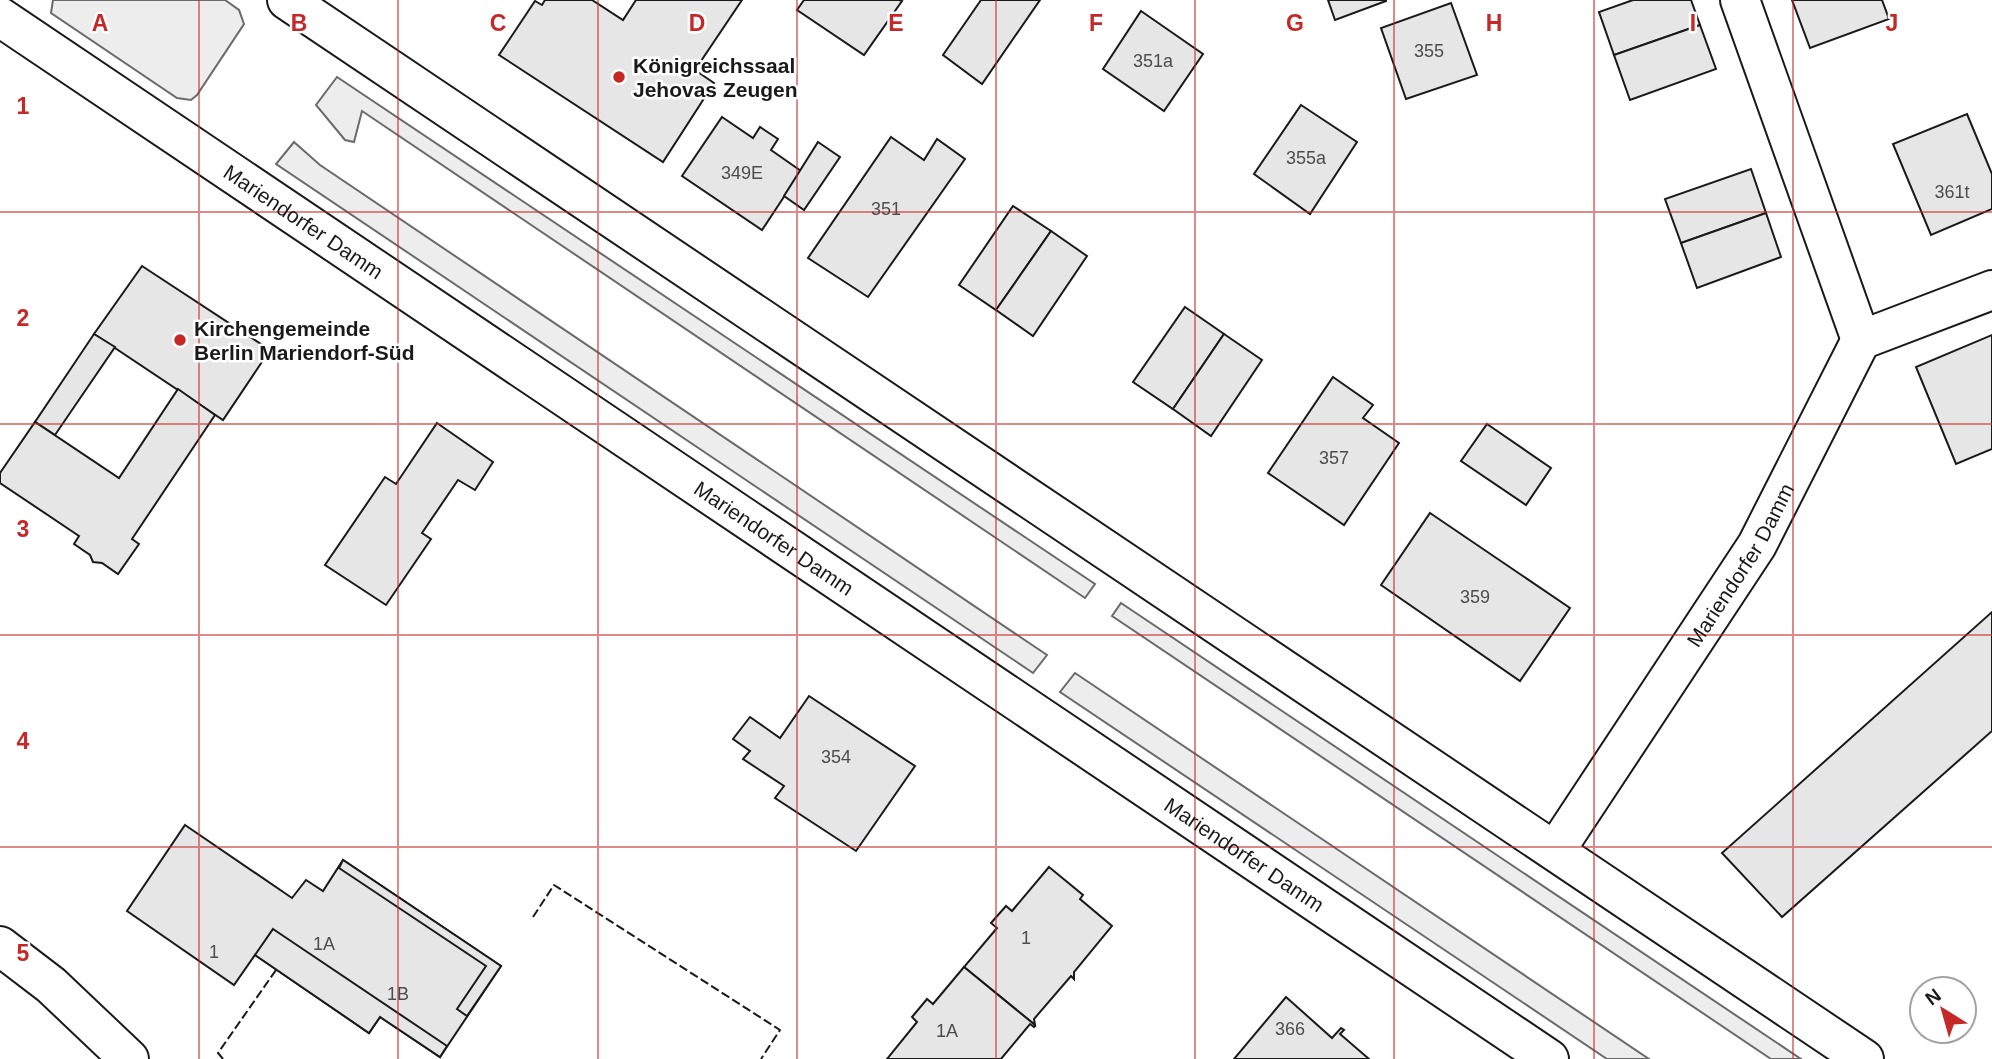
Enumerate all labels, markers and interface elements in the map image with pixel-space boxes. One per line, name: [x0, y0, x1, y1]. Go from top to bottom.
text: A: [92, 10, 108, 36]
text: B: [291, 10, 307, 36]
text: C: [490, 10, 506, 36]
text: D: [689, 10, 705, 36]
text: E: [888, 10, 904, 36]
text: F: [1089, 10, 1103, 36]
text: G: [1286, 10, 1304, 36]
text: H: [1486, 10, 1502, 36]
text: I: [1690, 10, 1696, 36]
text: J: [1886, 10, 1898, 36]
house number: 355: [1414, 41, 1444, 61]
house number: 351a: [1133, 51, 1174, 71]
place label: Königreichssaal Jehovas Zeugen: [633, 54, 798, 101]
marker: Königreichssaal Jehovas Zeugen: [611, 69, 627, 85]
text: 1: [17, 93, 30, 119]
house number: 355a: [1286, 148, 1327, 168]
street label: Mariendorfer Damm: [220, 160, 388, 283]
house number: 349E: [721, 163, 763, 183]
house number: 361t: [1934, 182, 1970, 202]
house number: 351: [871, 199, 901, 219]
text: 2: [17, 305, 29, 331]
place label: Kirchengemeinde Berlin Mariendorf-Süd: [194, 317, 415, 364]
marker: Kirchengemeinde Berlin Mariendorf-Süd: [172, 332, 188, 348]
house number: 357: [1319, 448, 1349, 468]
street label: Mariendorfer Damm: [690, 476, 858, 599]
street label: Mariendorfer Damm: [1682, 479, 1798, 651]
text: 3: [17, 516, 29, 542]
house number: 359: [1460, 587, 1490, 607]
text: 4: [17, 728, 30, 754]
house number: 354: [821, 747, 851, 767]
street label: Mariendorfer Damm: [1161, 793, 1329, 916]
house number: 1: [1021, 928, 1031, 948]
house number: 1A: [313, 934, 335, 954]
text: 5: [17, 940, 30, 966]
house number: 1: [209, 942, 219, 962]
north arrow: [1908, 975, 1978, 1045]
house number: 1B: [387, 984, 409, 1004]
text: N: [1921, 984, 1945, 1009]
house number: 366: [1275, 1019, 1305, 1039]
house number: 1A: [936, 1021, 958, 1041]

